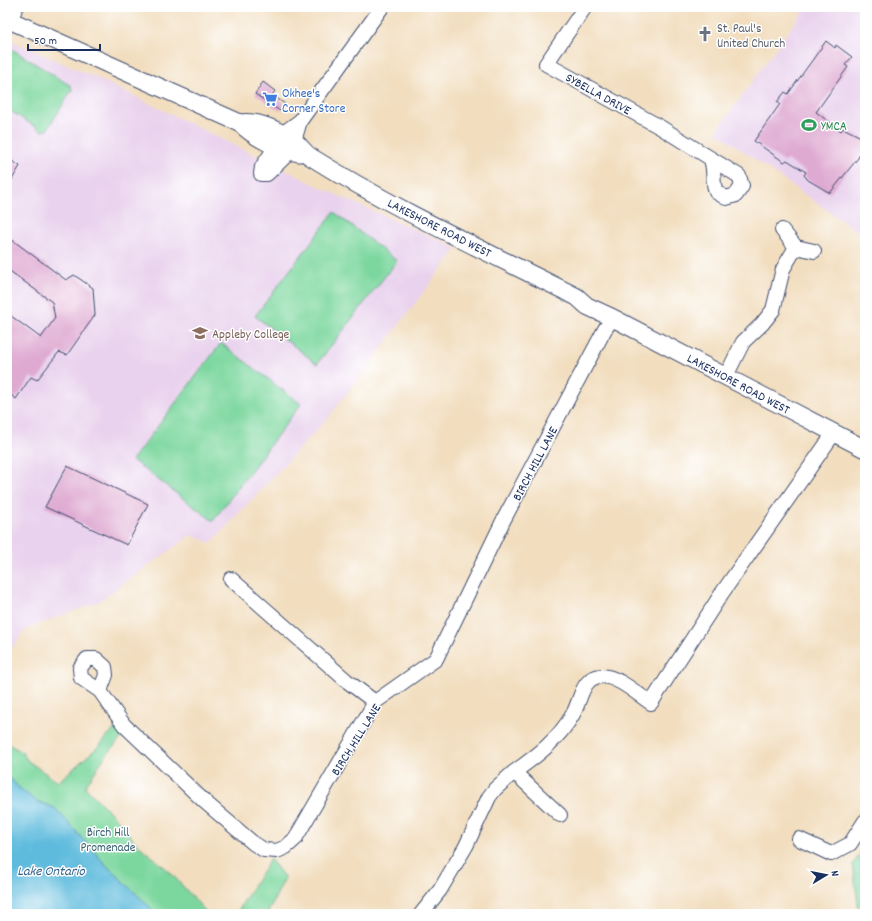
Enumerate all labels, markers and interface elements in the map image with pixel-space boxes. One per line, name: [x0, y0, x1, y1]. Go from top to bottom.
place label: St. Paul's United Church: [717, 20, 785, 54]
church icon: St. Paul's United Church: [696, 25, 714, 43]
scale bar: [28, 26, 100, 52]
text: 50 m: [34, 33, 57, 50]
street label: SYBELLA DRIVE: [561, 69, 634, 121]
place label: Okhee's Corner Store: [282, 85, 346, 119]
supermarket icon: Okhee's Corner Store: [261, 90, 279, 108]
sports icon: YMCA: [800, 116, 818, 134]
place label: YMCA: [821, 118, 847, 137]
street label: LAKESHORE ROAD WEST: [384, 195, 494, 264]
school or university icon: Appleby College: [191, 324, 209, 342]
place label: Appleby College: [212, 326, 290, 345]
street label: LAKESHORE ROAD WEST: [683, 350, 793, 420]
street label: BIRCH HILL LANE: [509, 424, 564, 505]
street label: BIRCH HILL LANE: [327, 701, 387, 780]
park label: Birch Hill Promenade: [80, 824, 136, 858]
north arrow: [806, 855, 846, 895]
water label: Lake Ontario: [17, 862, 86, 882]
text: N: [826, 870, 842, 878]

